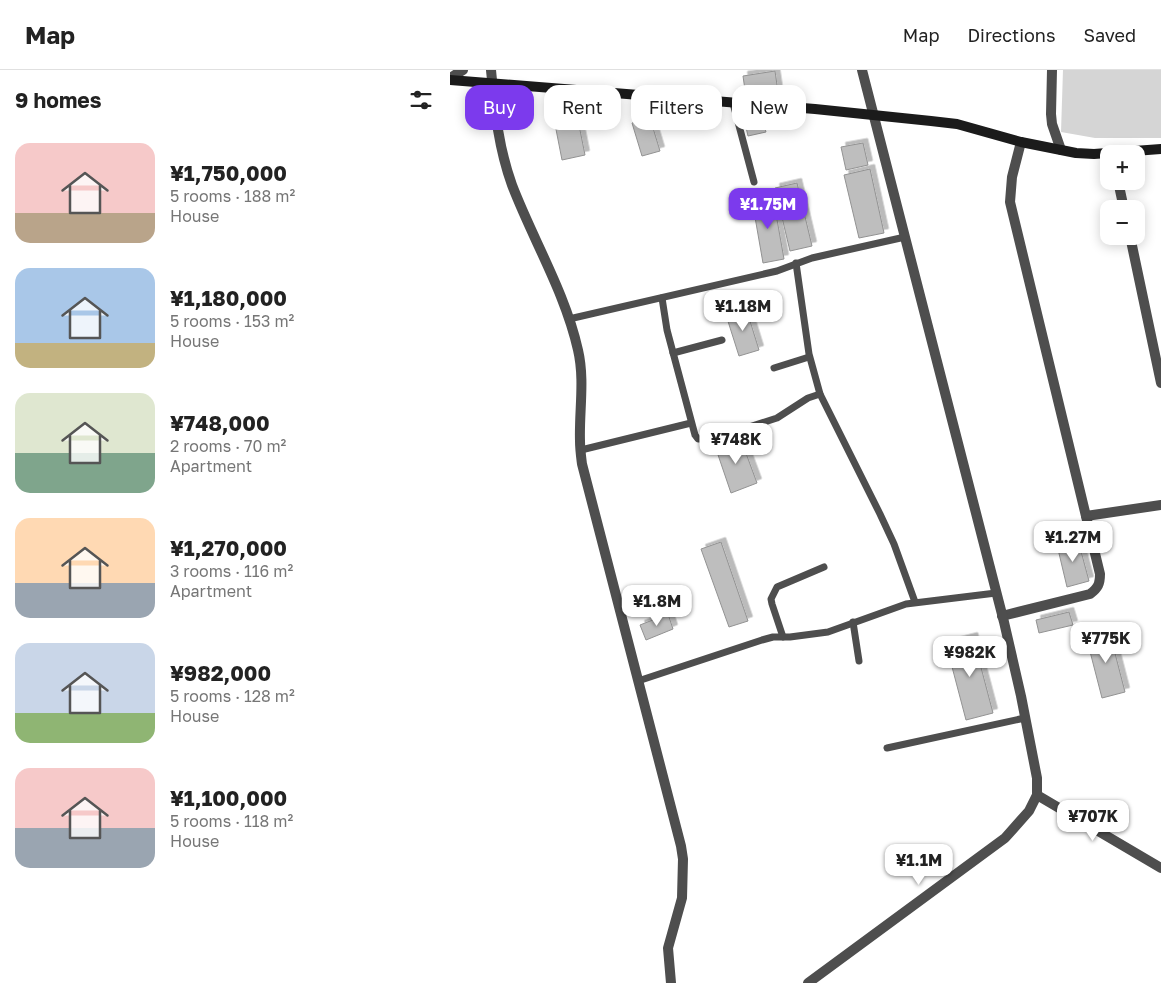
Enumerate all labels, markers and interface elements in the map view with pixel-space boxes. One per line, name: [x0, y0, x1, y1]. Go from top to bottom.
text: Map: [25, 20, 75, 49]
text: Map: [903, 24, 939, 46]
text: Directions: [967, 24, 1055, 46]
text: Saved: [1083, 24, 1136, 46]
chip: Buy: [465, 85, 534, 130]
chip: Rent: [544, 85, 621, 130]
chip: Filters: [631, 85, 722, 130]
chip: New: [732, 85, 806, 130]
icon: filters: [407, 86, 435, 114]
text: 9 homes: [15, 87, 101, 113]
map controls: [1100, 145, 1145, 245]
button: +: [1100, 145, 1145, 190]
text: ¥1,750,000: [170, 160, 287, 186]
icon: home: [55, 163, 115, 223]
text: 5 rooms · 188 m²: [170, 186, 295, 206]
pin: ¥1.75M: [727, 188, 809, 230]
text: ¥1.75M: [740, 194, 796, 214]
button: −: [1100, 200, 1145, 245]
text: House: [170, 206, 219, 226]
text: ¥1,180,000: [170, 285, 287, 311]
icon: home: [55, 288, 115, 348]
pin: ¥1.18M: [702, 290, 784, 332]
text: ¥1.18M: [715, 296, 771, 316]
text: 5 rooms · 153 m²: [170, 311, 294, 331]
text: House: [170, 331, 219, 351]
text: ¥748,000: [170, 410, 270, 436]
icon: home: [55, 413, 115, 473]
pin: ¥748K: [701, 422, 771, 465]
text: ¥748K: [710, 429, 762, 449]
text: 2 rooms · 70 m²: [170, 436, 286, 456]
text: Apartment: [170, 456, 252, 476]
pin: ¥1.27M: [1032, 520, 1114, 563]
text: ¥1.27M: [1045, 527, 1101, 547]
text: ¥1,270,000: [170, 535, 287, 561]
icon: home: [55, 538, 115, 598]
text: 3 rooms · 116 m²: [170, 561, 293, 581]
text: Apartment: [170, 581, 252, 601]
pin: ¥1.8M: [622, 584, 692, 627]
text: ¥1.8M: [633, 591, 681, 611]
pin: ¥775K: [1071, 622, 1141, 664]
text: ¥775K: [1081, 628, 1131, 648]
pin: ¥982K: [935, 636, 1005, 678]
text: ¥982K: [944, 642, 996, 662]
text: ¥982,000: [170, 660, 271, 686]
icon: home: [55, 663, 115, 723]
text: 5 rooms · 128 m²: [170, 686, 295, 706]
text: House: [170, 706, 219, 726]
text: ¥1,100,000: [170, 785, 287, 811]
icon: home: [55, 788, 115, 848]
pin: ¥707K: [1058, 800, 1128, 842]
text: ¥707K: [1068, 806, 1118, 826]
text: 5 rooms · 118 m²: [170, 811, 293, 831]
text: House: [170, 831, 219, 851]
pin: ¥1.1M: [884, 844, 954, 886]
text: ¥1.1M: [896, 850, 942, 870]

